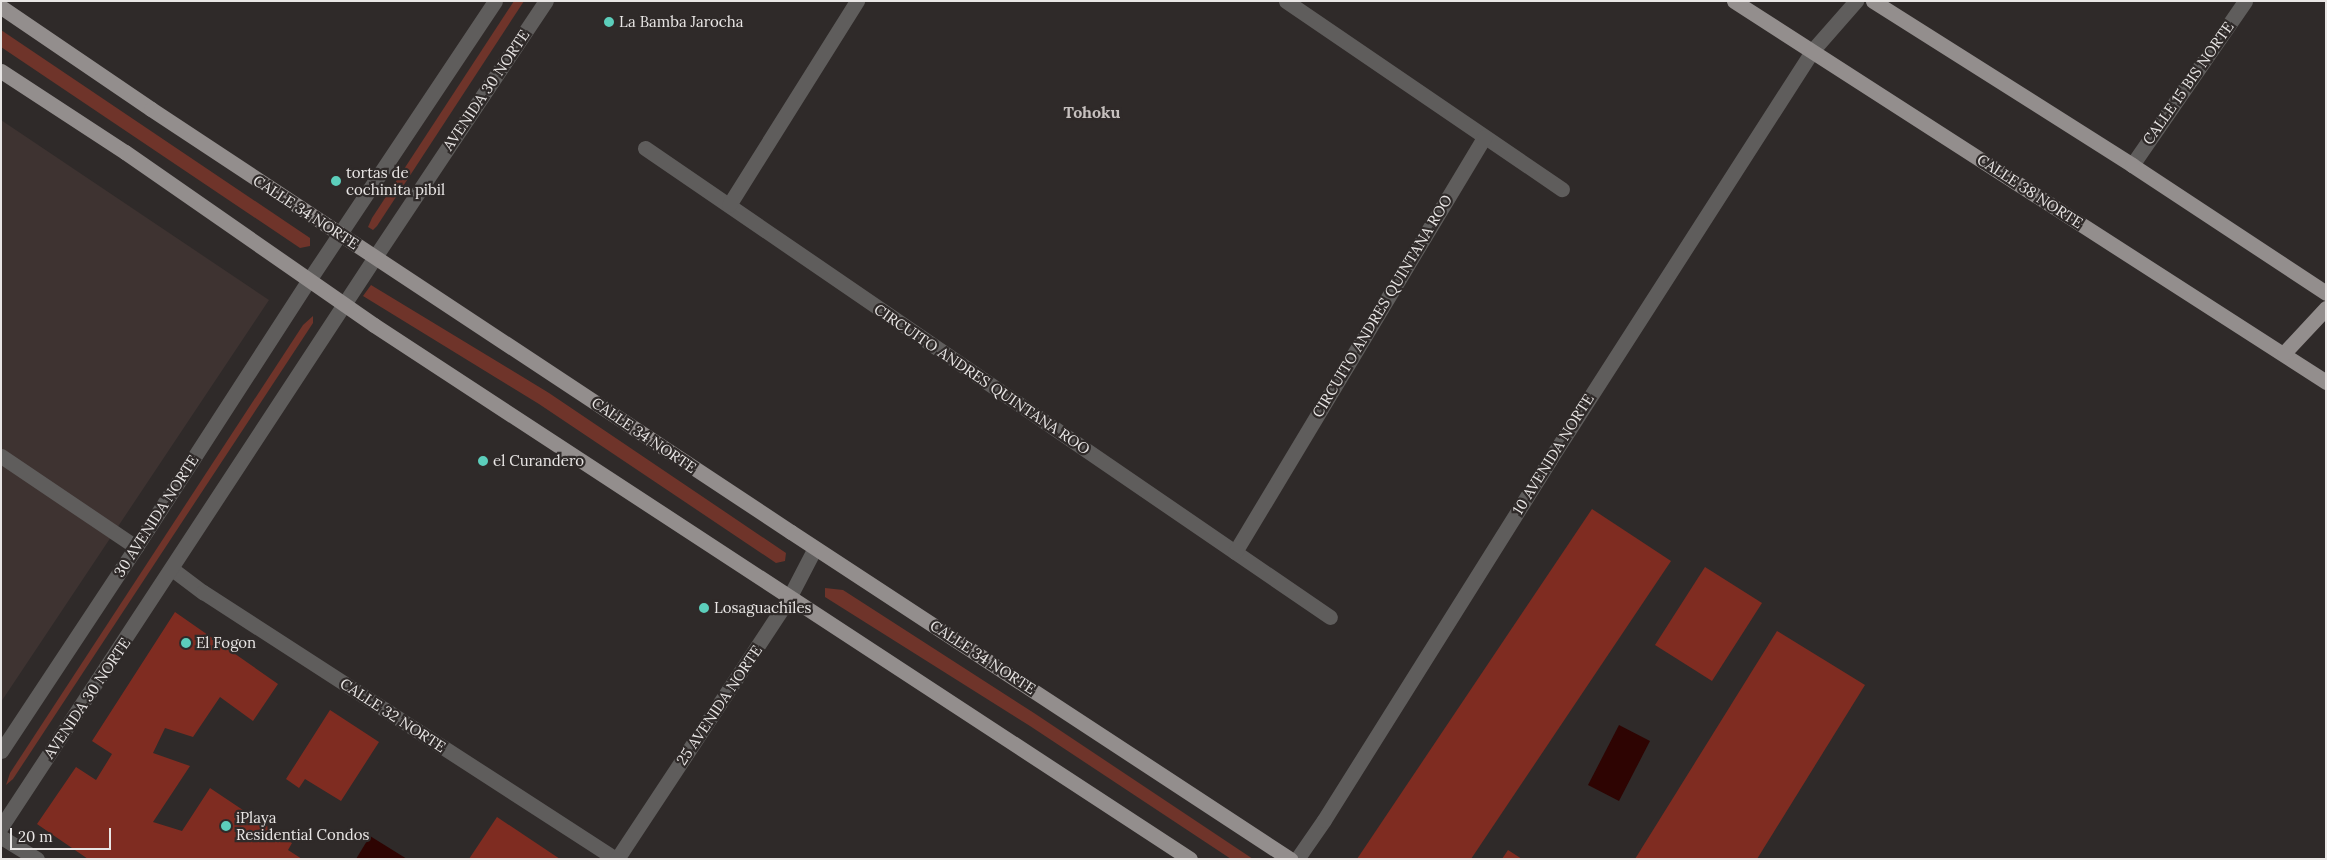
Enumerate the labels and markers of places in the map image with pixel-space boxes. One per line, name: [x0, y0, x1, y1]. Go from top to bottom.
place label: La Bamba Jarocha: [619, 13, 744, 31]
marker: La Bamba Jarocha: [603, 16, 615, 28]
place label: tortas de cochinita pibil: [346, 163, 445, 198]
marker: tortas de cochinita pibil: [330, 175, 342, 187]
place label: el Curandero: [493, 452, 584, 470]
marker: el Curandero: [477, 455, 489, 467]
place label: Losaguachiles: [714, 599, 811, 617]
marker: Losaguachiles: [698, 602, 710, 614]
place label: El Fogon: [196, 634, 256, 652]
marker: El Fogon: [180, 637, 192, 649]
place label: iPlaya Residential Condos: [236, 808, 370, 843]
marker: iPlaya Residential Condos: [220, 820, 232, 832]

